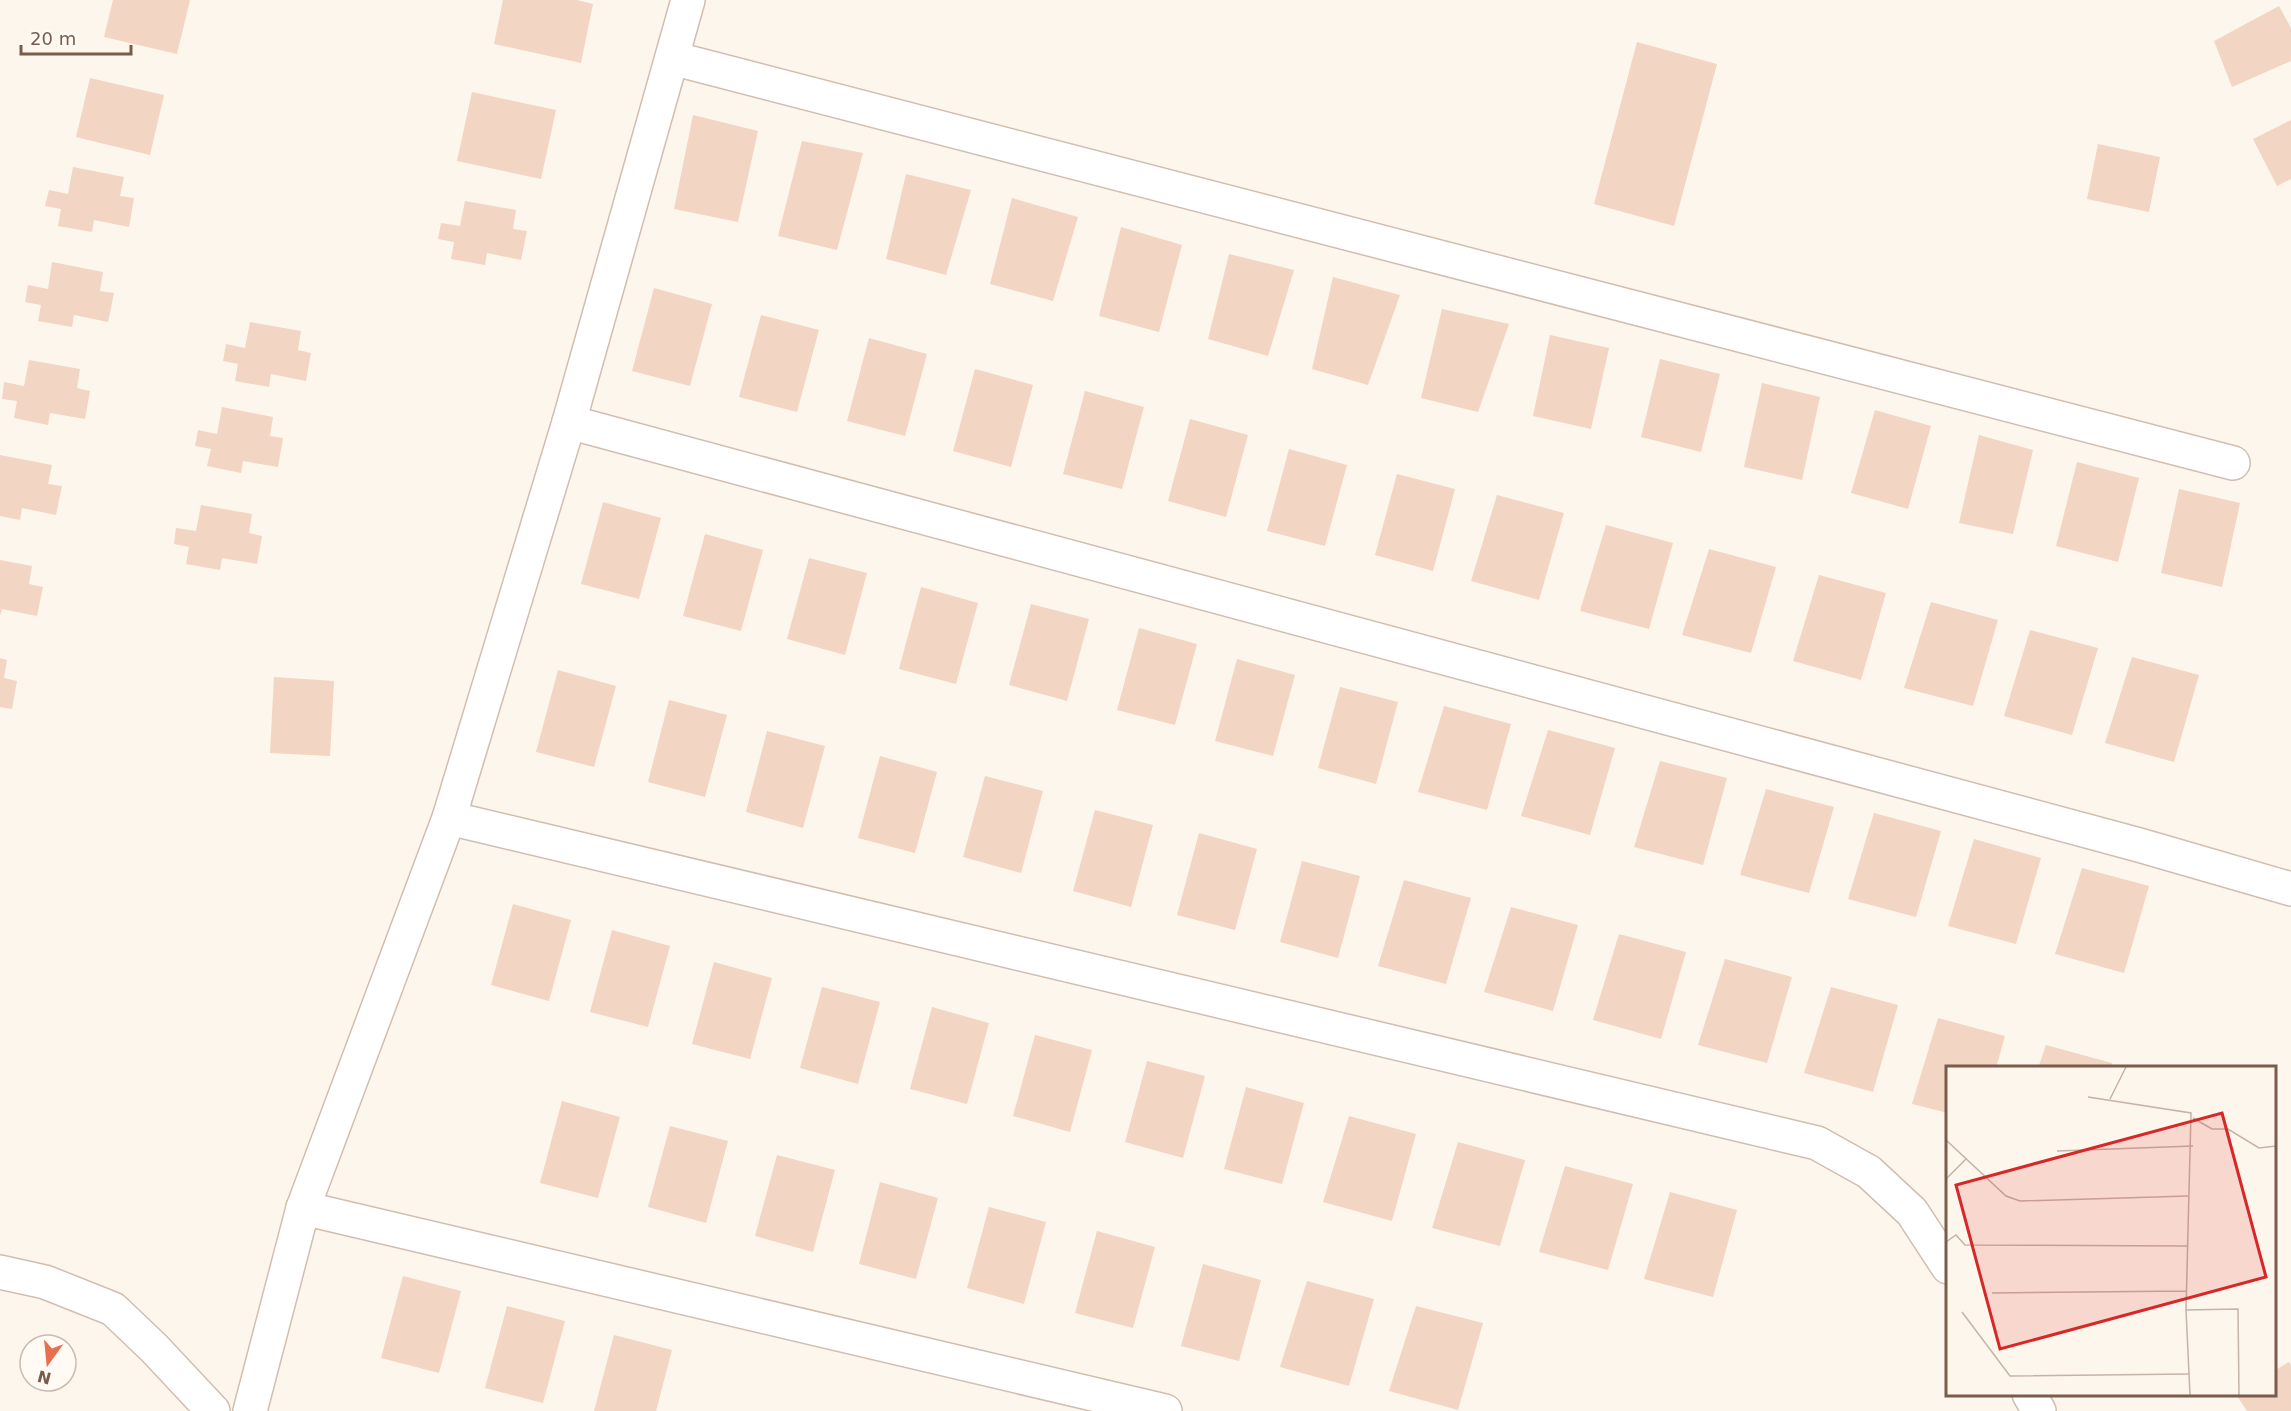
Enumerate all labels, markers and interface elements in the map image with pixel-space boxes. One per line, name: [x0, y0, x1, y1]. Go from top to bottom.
scale bar: [21, 18, 130, 56]
text: 20 m: [30, 28, 76, 49]
inset map: [1946, 1066, 2276, 1396]
north arrow: [18, 1333, 78, 1393]
text: N: [35, 1366, 53, 1388]

